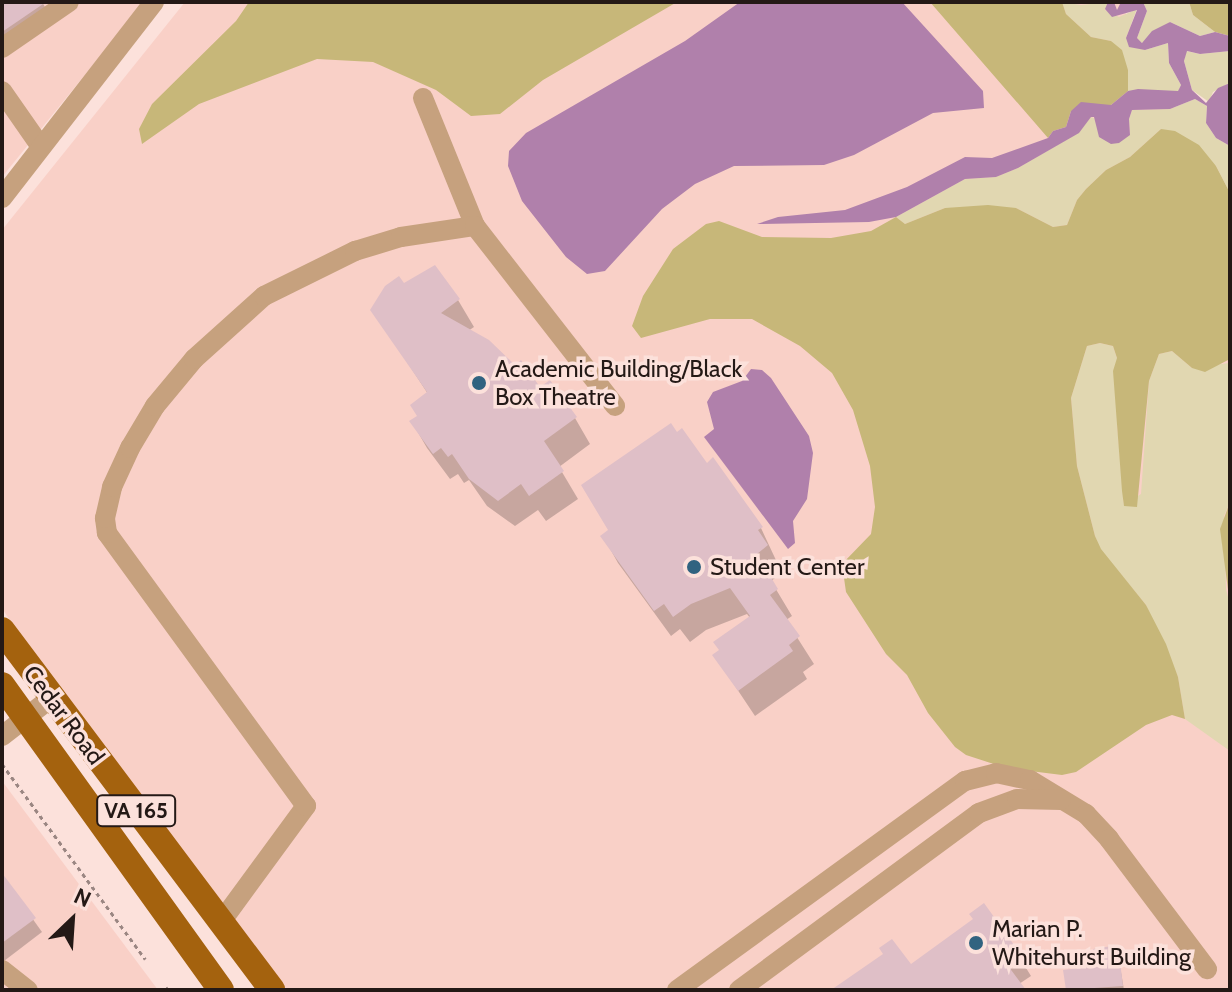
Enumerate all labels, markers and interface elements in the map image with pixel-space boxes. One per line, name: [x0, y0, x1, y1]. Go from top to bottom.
place label: Academic Building/Black Box Theatre: [495, 355, 742, 411]
marker: Academic Building/Black Box Theatre: [470, 374, 488, 392]
place label: Student Center: [710, 553, 864, 581]
marker: Student Center: [685, 558, 703, 576]
street label: Cedar Road: [17, 660, 111, 770]
road number: VA 165: [96, 793, 176, 829]
north arrow: [32, 880, 112, 960]
text: N: [70, 882, 95, 913]
place label: Marian P. Whitehurst Building: [992, 915, 1191, 971]
marker: Marian P. Whitehurst Building: [967, 934, 985, 952]

